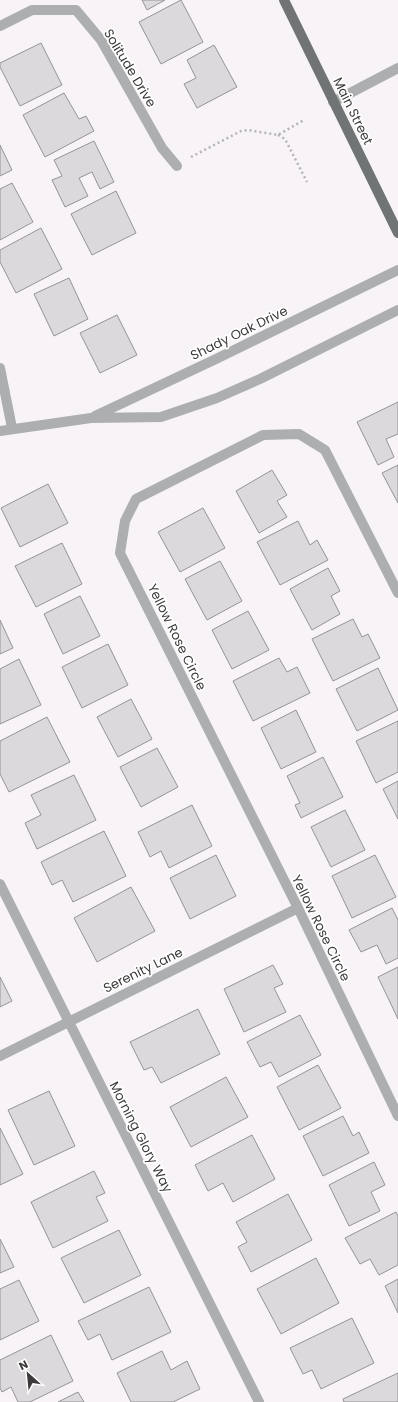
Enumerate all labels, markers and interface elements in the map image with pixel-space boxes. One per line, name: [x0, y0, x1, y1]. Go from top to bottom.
street label: Solitude Drive: [99, 25, 161, 111]
street label: Main Street: [328, 74, 378, 148]
street label: Shady Oak Drive: [187, 301, 291, 365]
street label: Yellow Rose Circle: [143, 581, 211, 693]
street label: Yellow Rose Circle: [287, 872, 355, 984]
street label: Serenity Lane: [100, 943, 186, 997]
street label: Morning Glory Way: [105, 1078, 178, 1197]
north arrow: [8, 1354, 48, 1394]
text: N: [16, 1356, 31, 1374]

